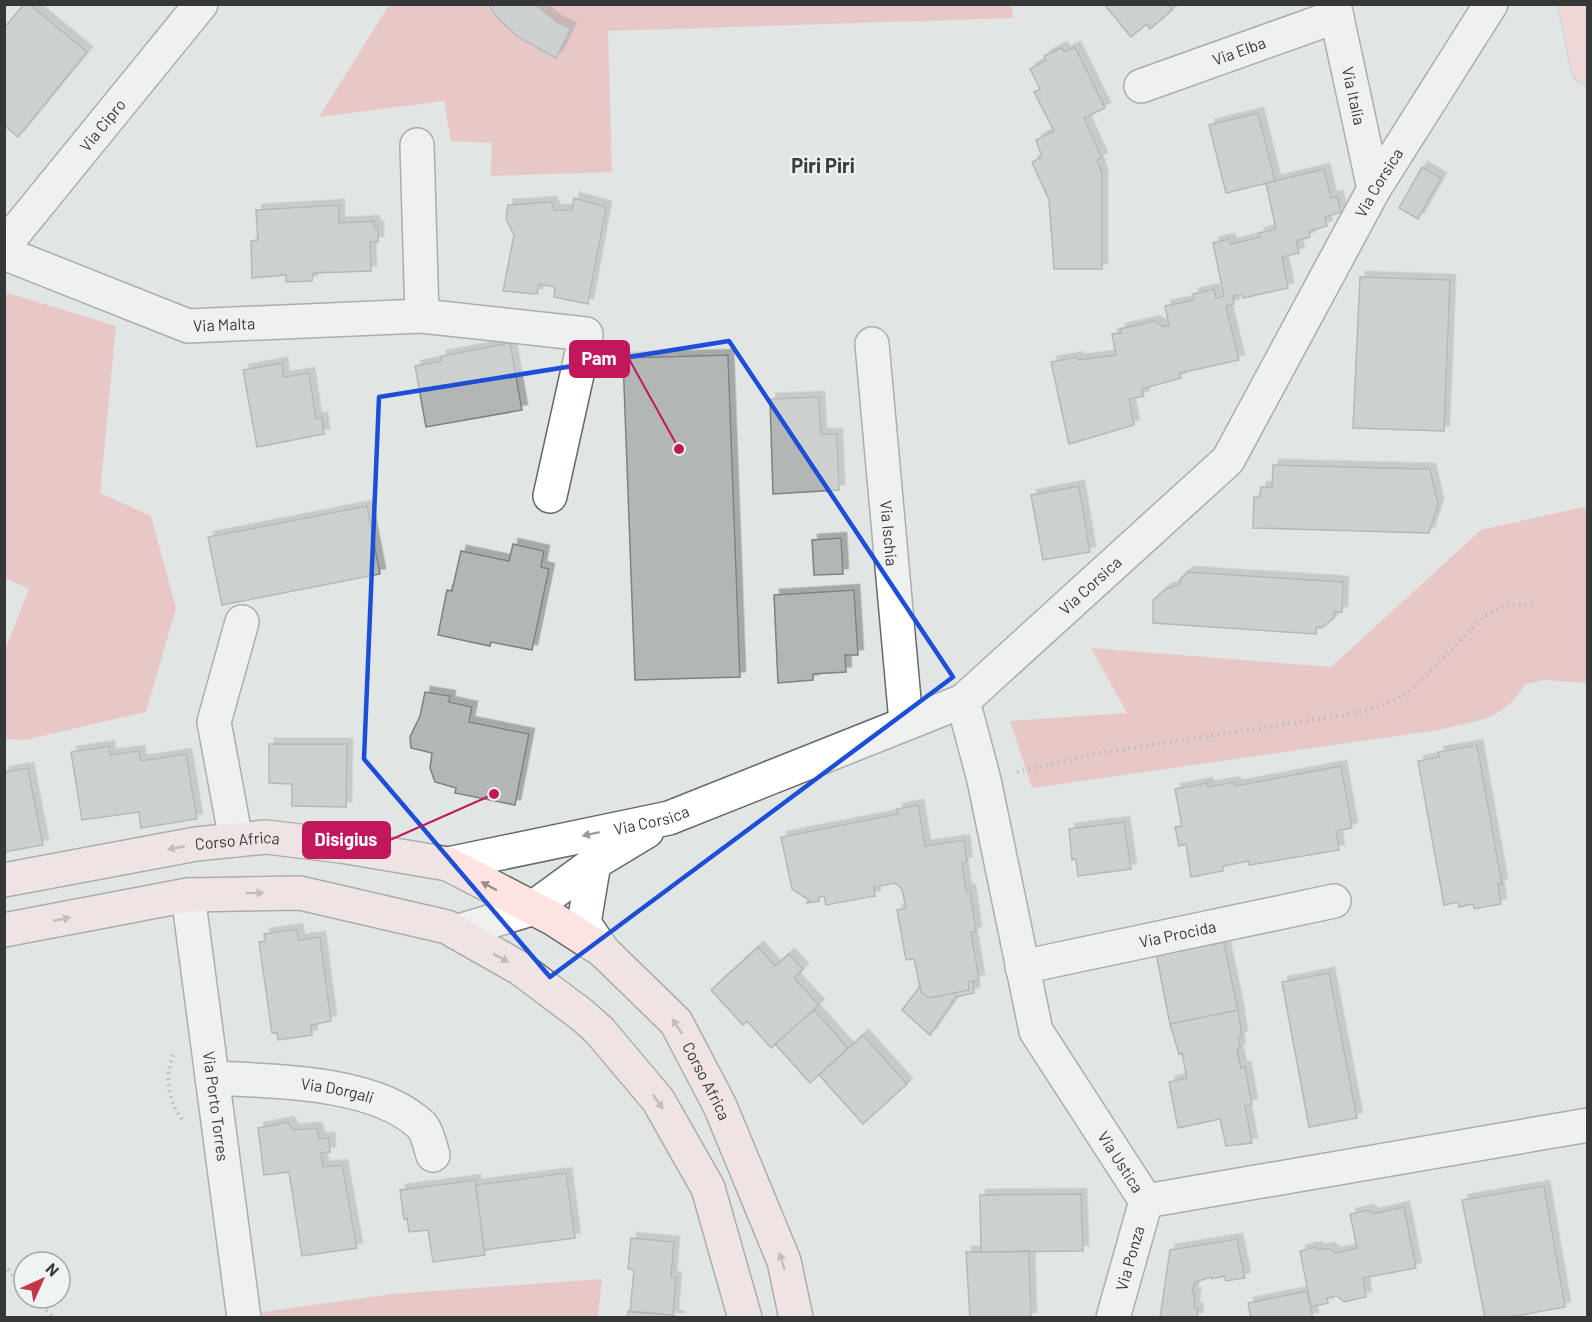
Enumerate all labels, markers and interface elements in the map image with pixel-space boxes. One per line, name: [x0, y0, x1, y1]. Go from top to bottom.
street label: Via Elba: [1210, 32, 1268, 69]
street label: Via Italia: [1339, 65, 1370, 127]
street label: Via Cipro: [75, 95, 129, 155]
street label: Via Corsica: [1351, 144, 1406, 220]
district label: Piri Piri: [791, 153, 855, 177]
street label: Via Malta: [192, 313, 256, 335]
callout: Pam: [570, 341, 629, 377]
text: Pam: [581, 347, 617, 369]
street label: Via Ischia: [877, 499, 902, 567]
street label: Via Corsica: [1055, 552, 1125, 618]
street label: Via Corsica: [612, 801, 692, 838]
callout: Disigius: [303, 822, 390, 858]
street label: Corso Africa: [194, 827, 281, 853]
text: Disigius: [315, 828, 377, 850]
one-way arrow: [581, 830, 600, 839]
one-way arrow: [167, 844, 186, 853]
one-way arrow: [480, 881, 497, 891]
one-way arrow: [245, 889, 264, 898]
one-way arrow: [53, 914, 72, 923]
street label: Via Procida: [1137, 916, 1218, 951]
one-way arrow: [493, 952, 509, 963]
one-way arrow: [671, 1018, 682, 1034]
street label: Corso Africa: [679, 1038, 735, 1123]
street label: Via Porto Torres: [200, 1050, 233, 1162]
street label: Via Dorgali: [300, 1073, 376, 1107]
one-way arrow: [652, 1094, 664, 1110]
street label: Via Ustica: [1094, 1127, 1148, 1196]
street label: Via Ponza: [1111, 1223, 1148, 1293]
north arrow: [12, 1250, 72, 1310]
one-way arrow: [777, 1252, 787, 1270]
text: N: [42, 1259, 63, 1280]

